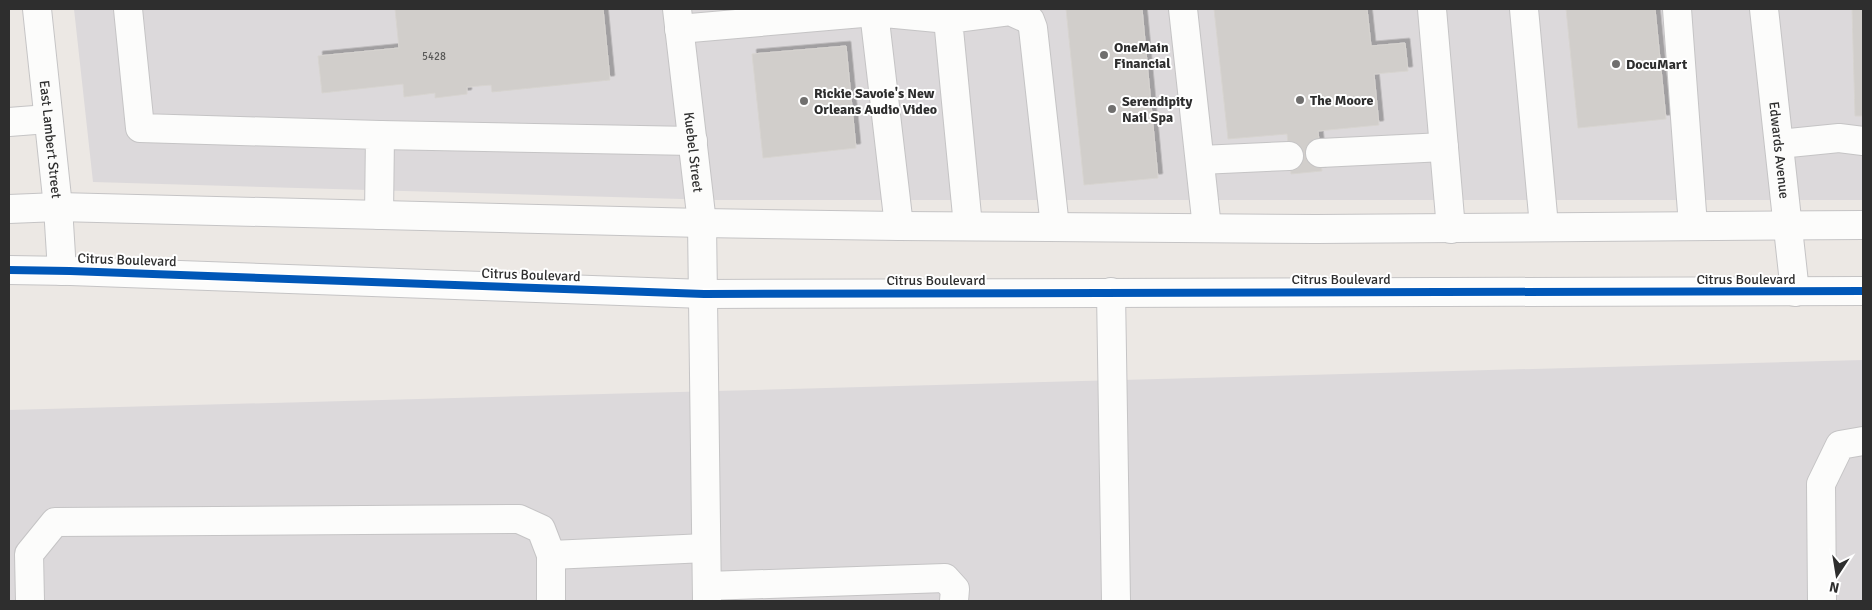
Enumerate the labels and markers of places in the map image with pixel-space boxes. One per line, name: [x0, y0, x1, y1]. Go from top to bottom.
place label: OneMain Financial: [1114, 39, 1171, 72]
marker: OneMain Financial: [1098, 49, 1110, 61]
place label: DocuMart: [1626, 56, 1688, 73]
marker: DocuMart: [1610, 58, 1622, 70]
place label: Rickie Savoie's New Orleans Audio Video: [814, 85, 937, 118]
place label: The Moore: [1310, 92, 1373, 109]
place label: Serendipity Nail Spa: [1122, 93, 1192, 126]
marker: The Moore: [1294, 94, 1306, 106]
marker: Rickie Savoie's New Orleans Audio Video: [798, 95, 810, 107]
marker: Serendipity Nail Spa: [1106, 103, 1118, 115]

